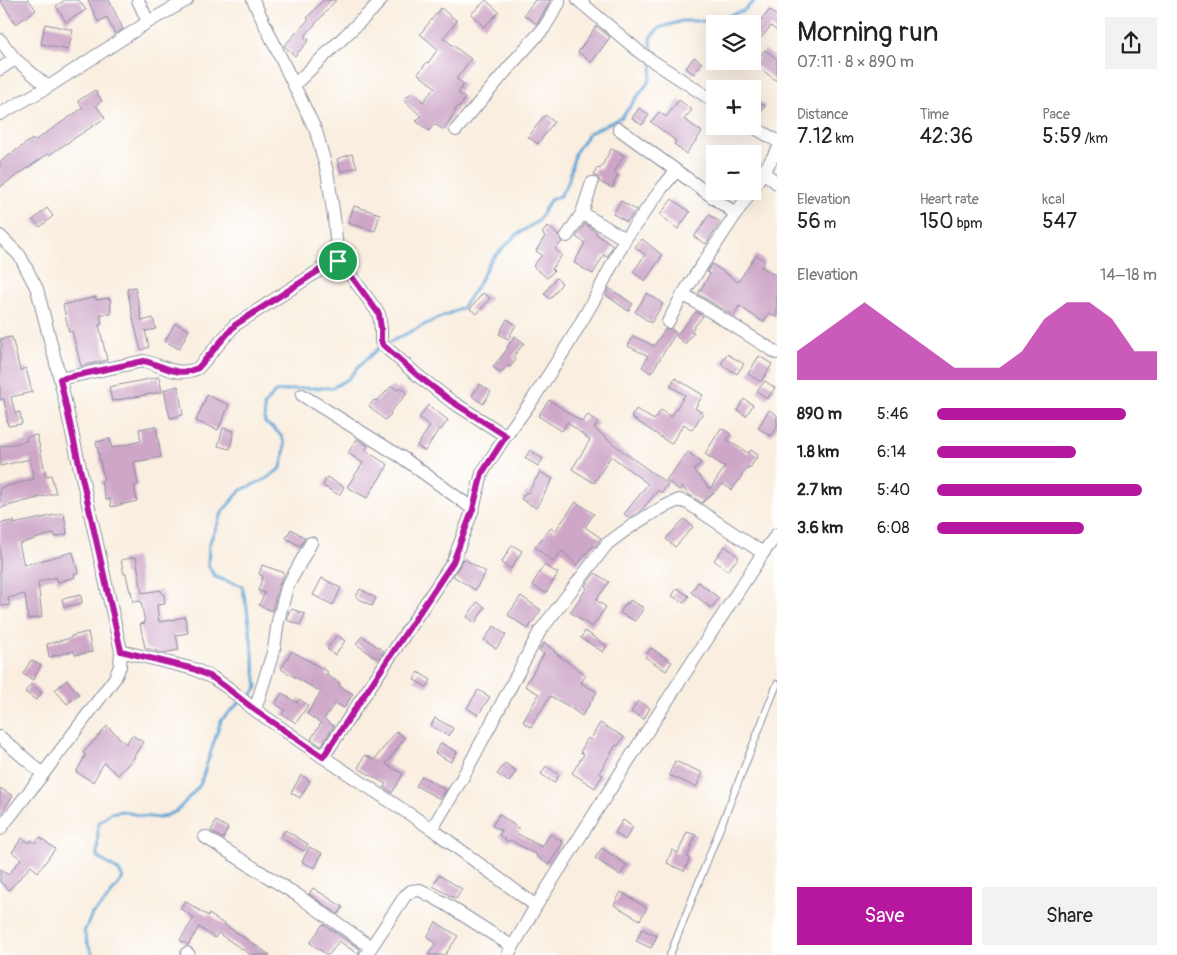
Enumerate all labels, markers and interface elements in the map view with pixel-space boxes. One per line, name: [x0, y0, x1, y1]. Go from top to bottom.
map controls: [706, 15, 761, 200]
button: layers: [706, 15, 761, 70]
text: Morning run: [797, 15, 939, 50]
button: share: [1105, 17, 1157, 69]
text: 07:11 · 8 × 890 m: [797, 52, 914, 72]
button: +: [706, 80, 761, 135]
text: Distance: [797, 106, 848, 123]
text: Time: [920, 106, 949, 123]
text: Pace: [1042, 106, 1070, 123]
text: 7.12: [797, 123, 833, 150]
text: 42:36: [920, 123, 973, 150]
text: 5:59: [1042, 123, 1082, 150]
text: km: [833, 130, 854, 147]
text: /km: [1082, 130, 1108, 147]
button: −: [706, 145, 761, 200]
text: Elevation: [797, 191, 850, 208]
text: Heart rate: [920, 191, 979, 208]
text: kcal: [1042, 191, 1065, 208]
text: 56: [797, 208, 821, 235]
text: 150: [920, 208, 954, 235]
text: 547: [1042, 208, 1077, 235]
text: m: [821, 215, 836, 232]
text: bpm: [954, 215, 983, 232]
pin: [317, 240, 359, 282]
icon: arrive: [324, 247, 352, 275]
text: Elevation: [797, 265, 858, 285]
text: 14–18 m: [1100, 265, 1157, 285]
text: 890 m: [797, 404, 842, 424]
text: 5:46: [877, 404, 909, 424]
text: 1.8 km: [797, 442, 839, 462]
text: 6:14: [877, 442, 906, 462]
text: 2.7 km: [797, 480, 842, 500]
text: 5:40: [877, 480, 910, 500]
text: 3.6 km: [797, 518, 843, 538]
text: 6:08: [877, 518, 910, 538]
button: Save: [797, 887, 972, 945]
button: Share: [982, 887, 1157, 945]

